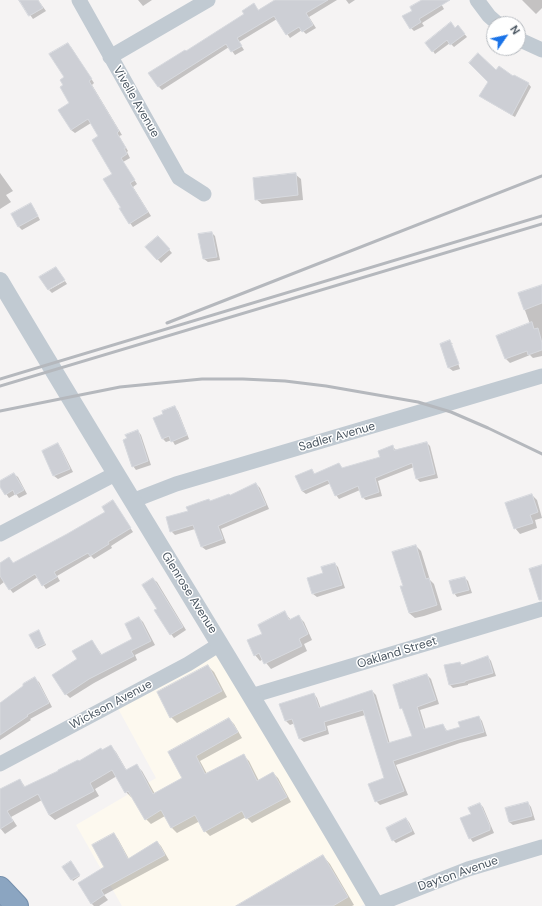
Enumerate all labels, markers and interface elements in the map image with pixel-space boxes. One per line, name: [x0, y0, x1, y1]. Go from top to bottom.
north arrow: [486, 16, 526, 56]
text: N: [507, 23, 523, 37]
street label: Vivelle Avenue: [110, 64, 162, 140]
street label: Sadler Avenue: [297, 419, 377, 455]
street label: Glenrose Avenue: [158, 549, 220, 637]
street label: Oakland Street: [355, 634, 439, 672]
street label: Wickson Avenue: [67, 677, 155, 733]
street label: Dayton Avenue: [416, 854, 500, 894]

